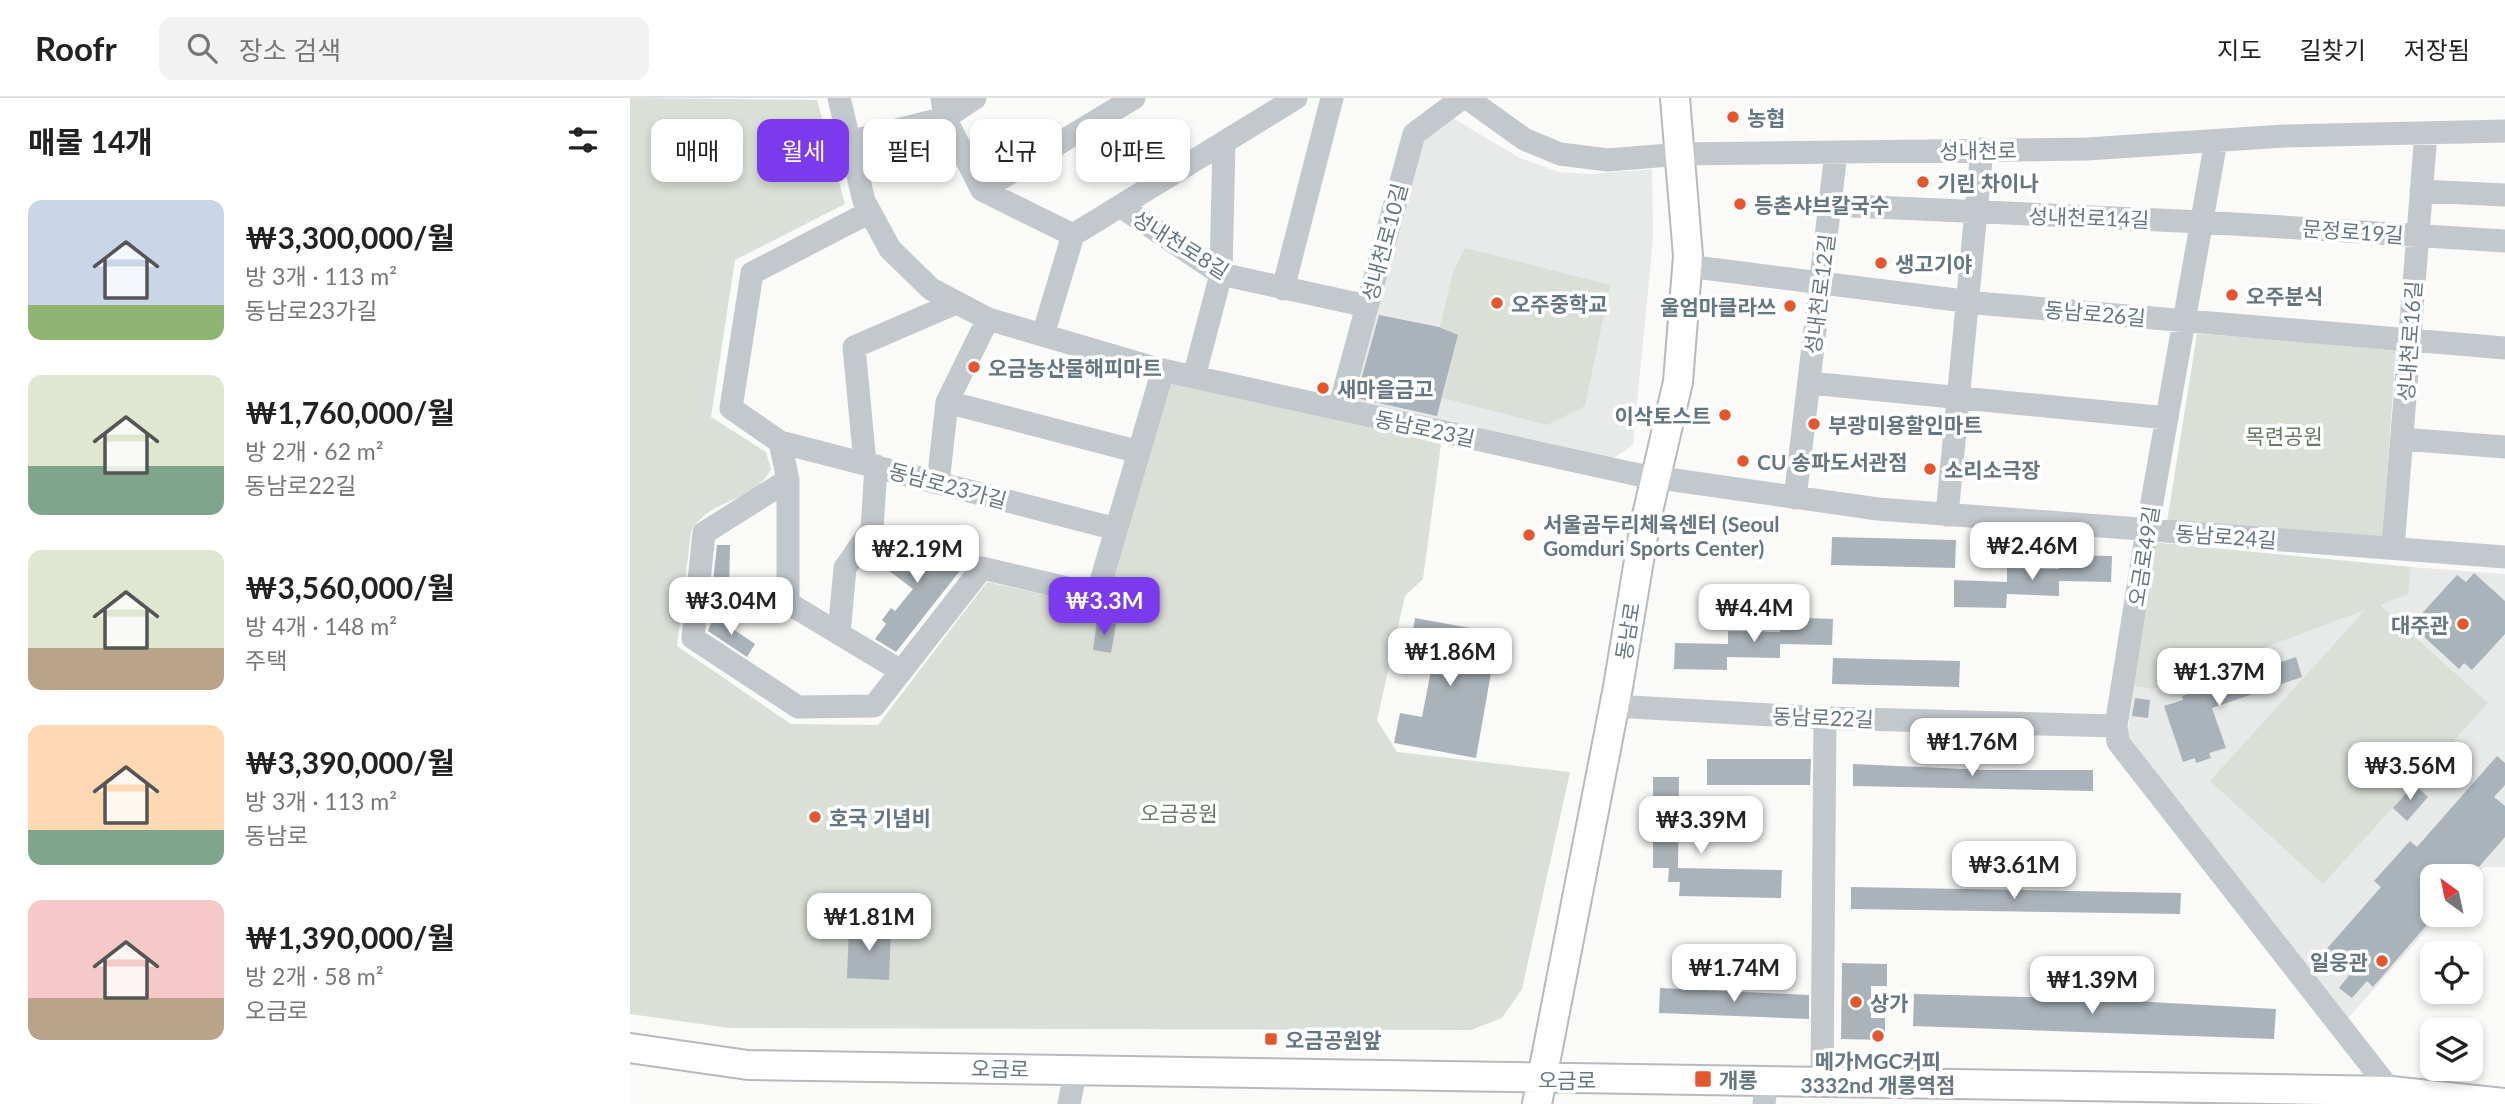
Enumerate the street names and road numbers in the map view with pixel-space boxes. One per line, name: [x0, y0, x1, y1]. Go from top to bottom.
street label: 성내천로: [1939, 137, 2017, 163]
street label: 성내천로10길: [1356, 180, 1412, 304]
street label: 성내천로14길: [2028, 202, 2150, 232]
street label: 성내천로8길: [1128, 205, 1234, 283]
street label: 문정로19길: [2301, 215, 2405, 247]
street label: 성내천로12길: [1799, 232, 1839, 356]
street label: 성내천로16길: [2392, 280, 2426, 402]
street label: 동남로26길: [2043, 296, 2147, 330]
street label: 동남로23길: [1373, 405, 1477, 451]
street label: 동남로23가길: [886, 457, 1010, 513]
street label: 오금로49길: [2123, 504, 2163, 608]
street label: 동남로24길: [2174, 520, 2278, 552]
street label: 동남로: [1610, 600, 1644, 662]
street label: 동남로22길: [1772, 703, 1874, 731]
street label: 오금로: [971, 1055, 1029, 1081]
street label: 오금로: [1538, 1067, 1596, 1092]

